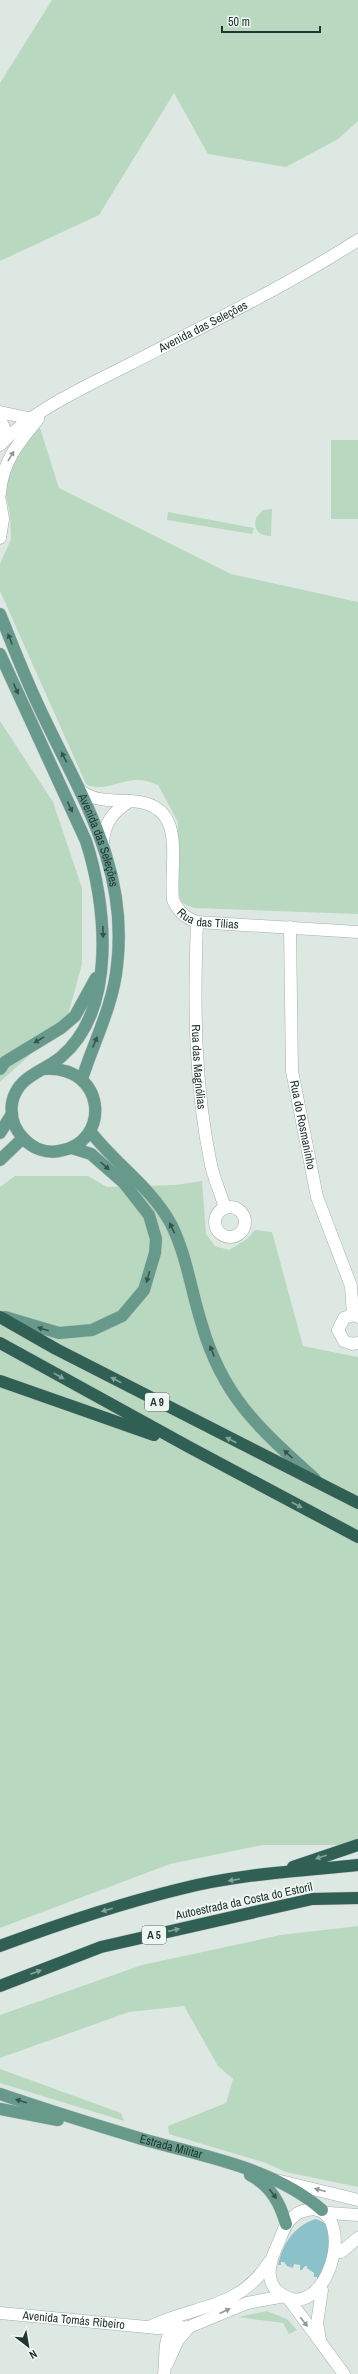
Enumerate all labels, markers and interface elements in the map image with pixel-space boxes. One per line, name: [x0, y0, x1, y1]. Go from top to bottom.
scale bar: [222, 8, 320, 34]
text: 50 m: [228, 14, 250, 30]
street label: Avenida das Seleções: [155, 297, 250, 356]
one-way arrow: [7, 450, 14, 462]
one-way arrow: [7, 634, 13, 645]
one-way arrow: [13, 684, 19, 695]
one-way arrow: [61, 752, 68, 763]
street label: Avenida das Seleções: [74, 790, 122, 888]
one-way arrow: [67, 802, 73, 813]
street label: Rua das Tílias: [174, 905, 239, 933]
one-way arrow: [100, 926, 106, 939]
street label: Rua das Magnólias: [188, 1024, 210, 1110]
one-way arrow: [92, 1036, 98, 1047]
one-way arrow: [33, 1037, 45, 1044]
street label: Rua do Rosmaninho: [286, 1079, 319, 1171]
one-way arrow: [100, 1162, 110, 1171]
one-way arrow: [169, 1222, 175, 1234]
one-way arrow: [145, 1272, 151, 1284]
one-way arrow: [37, 1326, 49, 1332]
one-way arrow: [209, 1346, 215, 1357]
one-way arrow: [53, 1372, 64, 1379]
one-way arrow: [110, 1377, 122, 1383]
road number: A 9: [145, 1393, 169, 1411]
one-way arrow: [225, 1437, 237, 1443]
one-way arrow: [283, 1450, 293, 1459]
one-way arrow: [292, 1502, 303, 1508]
one-way arrow: [315, 1855, 327, 1861]
one-way arrow: [227, 1877, 240, 1883]
street label: Autoestrada da Costa do Estoril: [173, 1879, 314, 1924]
one-way arrow: [101, 1907, 113, 1913]
road number: A 5: [142, 1926, 166, 1944]
one-way arrow: [168, 1927, 180, 1933]
one-way arrow: [31, 1968, 43, 1974]
one-way arrow: [15, 2098, 27, 2104]
street label: Estrada Militar: [138, 2131, 205, 2163]
one-way arrow: [314, 2187, 326, 2193]
one-way arrow: [268, 2189, 276, 2199]
street label: Avenida Tomás Ribeiro: [21, 2307, 126, 2333]
one-way arrow: [220, 2308, 231, 2314]
one-way arrow: [299, 2316, 308, 2327]
north arrow: [8, 2326, 48, 2366]
text: N: [27, 2347, 40, 2362]

